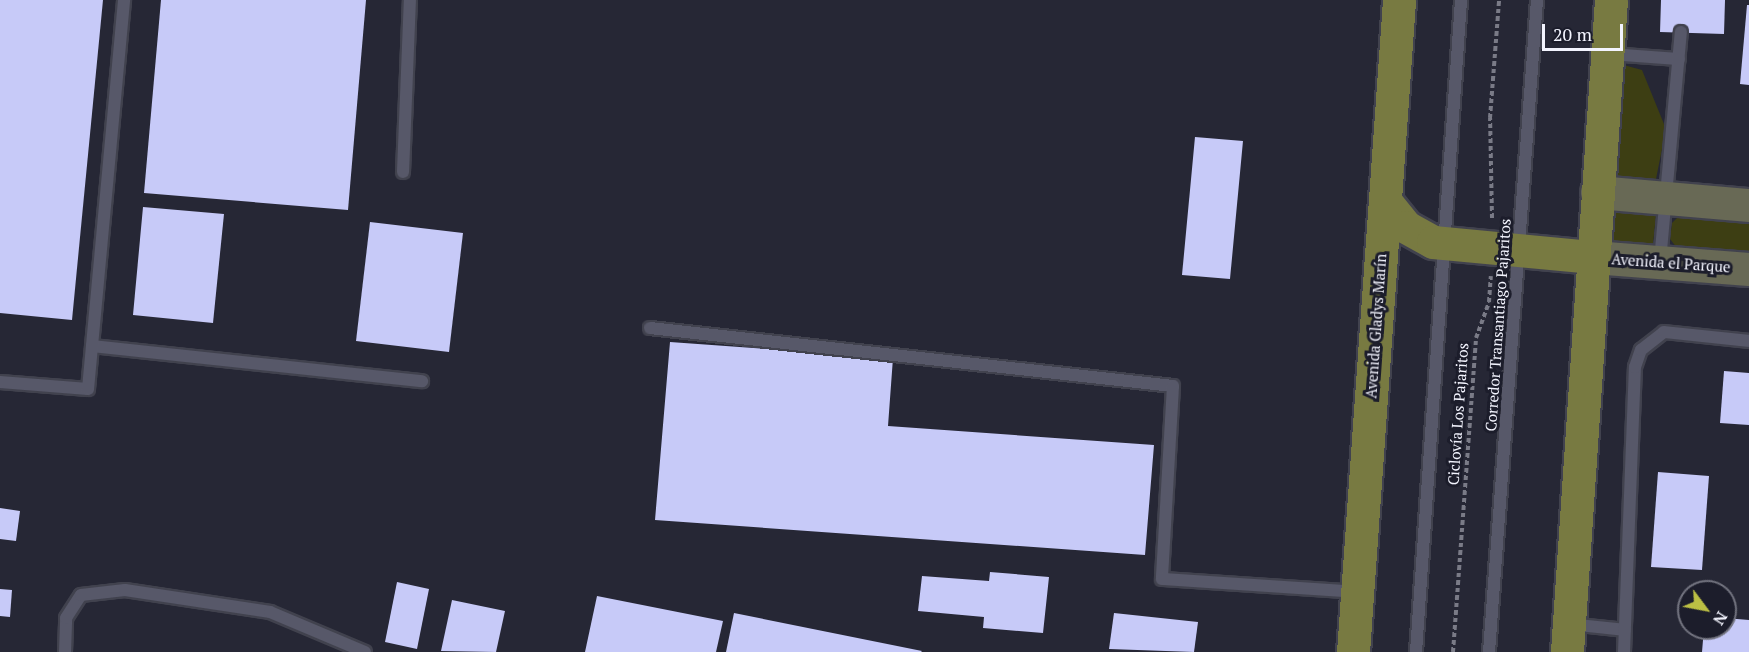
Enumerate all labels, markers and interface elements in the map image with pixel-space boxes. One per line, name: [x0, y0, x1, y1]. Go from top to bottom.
scale bar: [1545, 12, 1626, 50]
text: 20 m: [1553, 22, 1592, 46]
street label: Corredor Transantiago Pajaritos: [1482, 218, 1514, 432]
street label: Avenida el Parque: [1611, 250, 1731, 276]
street label: Avenida Gladys Marín: [1362, 253, 1390, 399]
street label: Ciclovía Los Pajaritos: [1444, 342, 1472, 486]
north arrow: [1677, 580, 1737, 640]
text: N: [1708, 607, 1733, 629]

